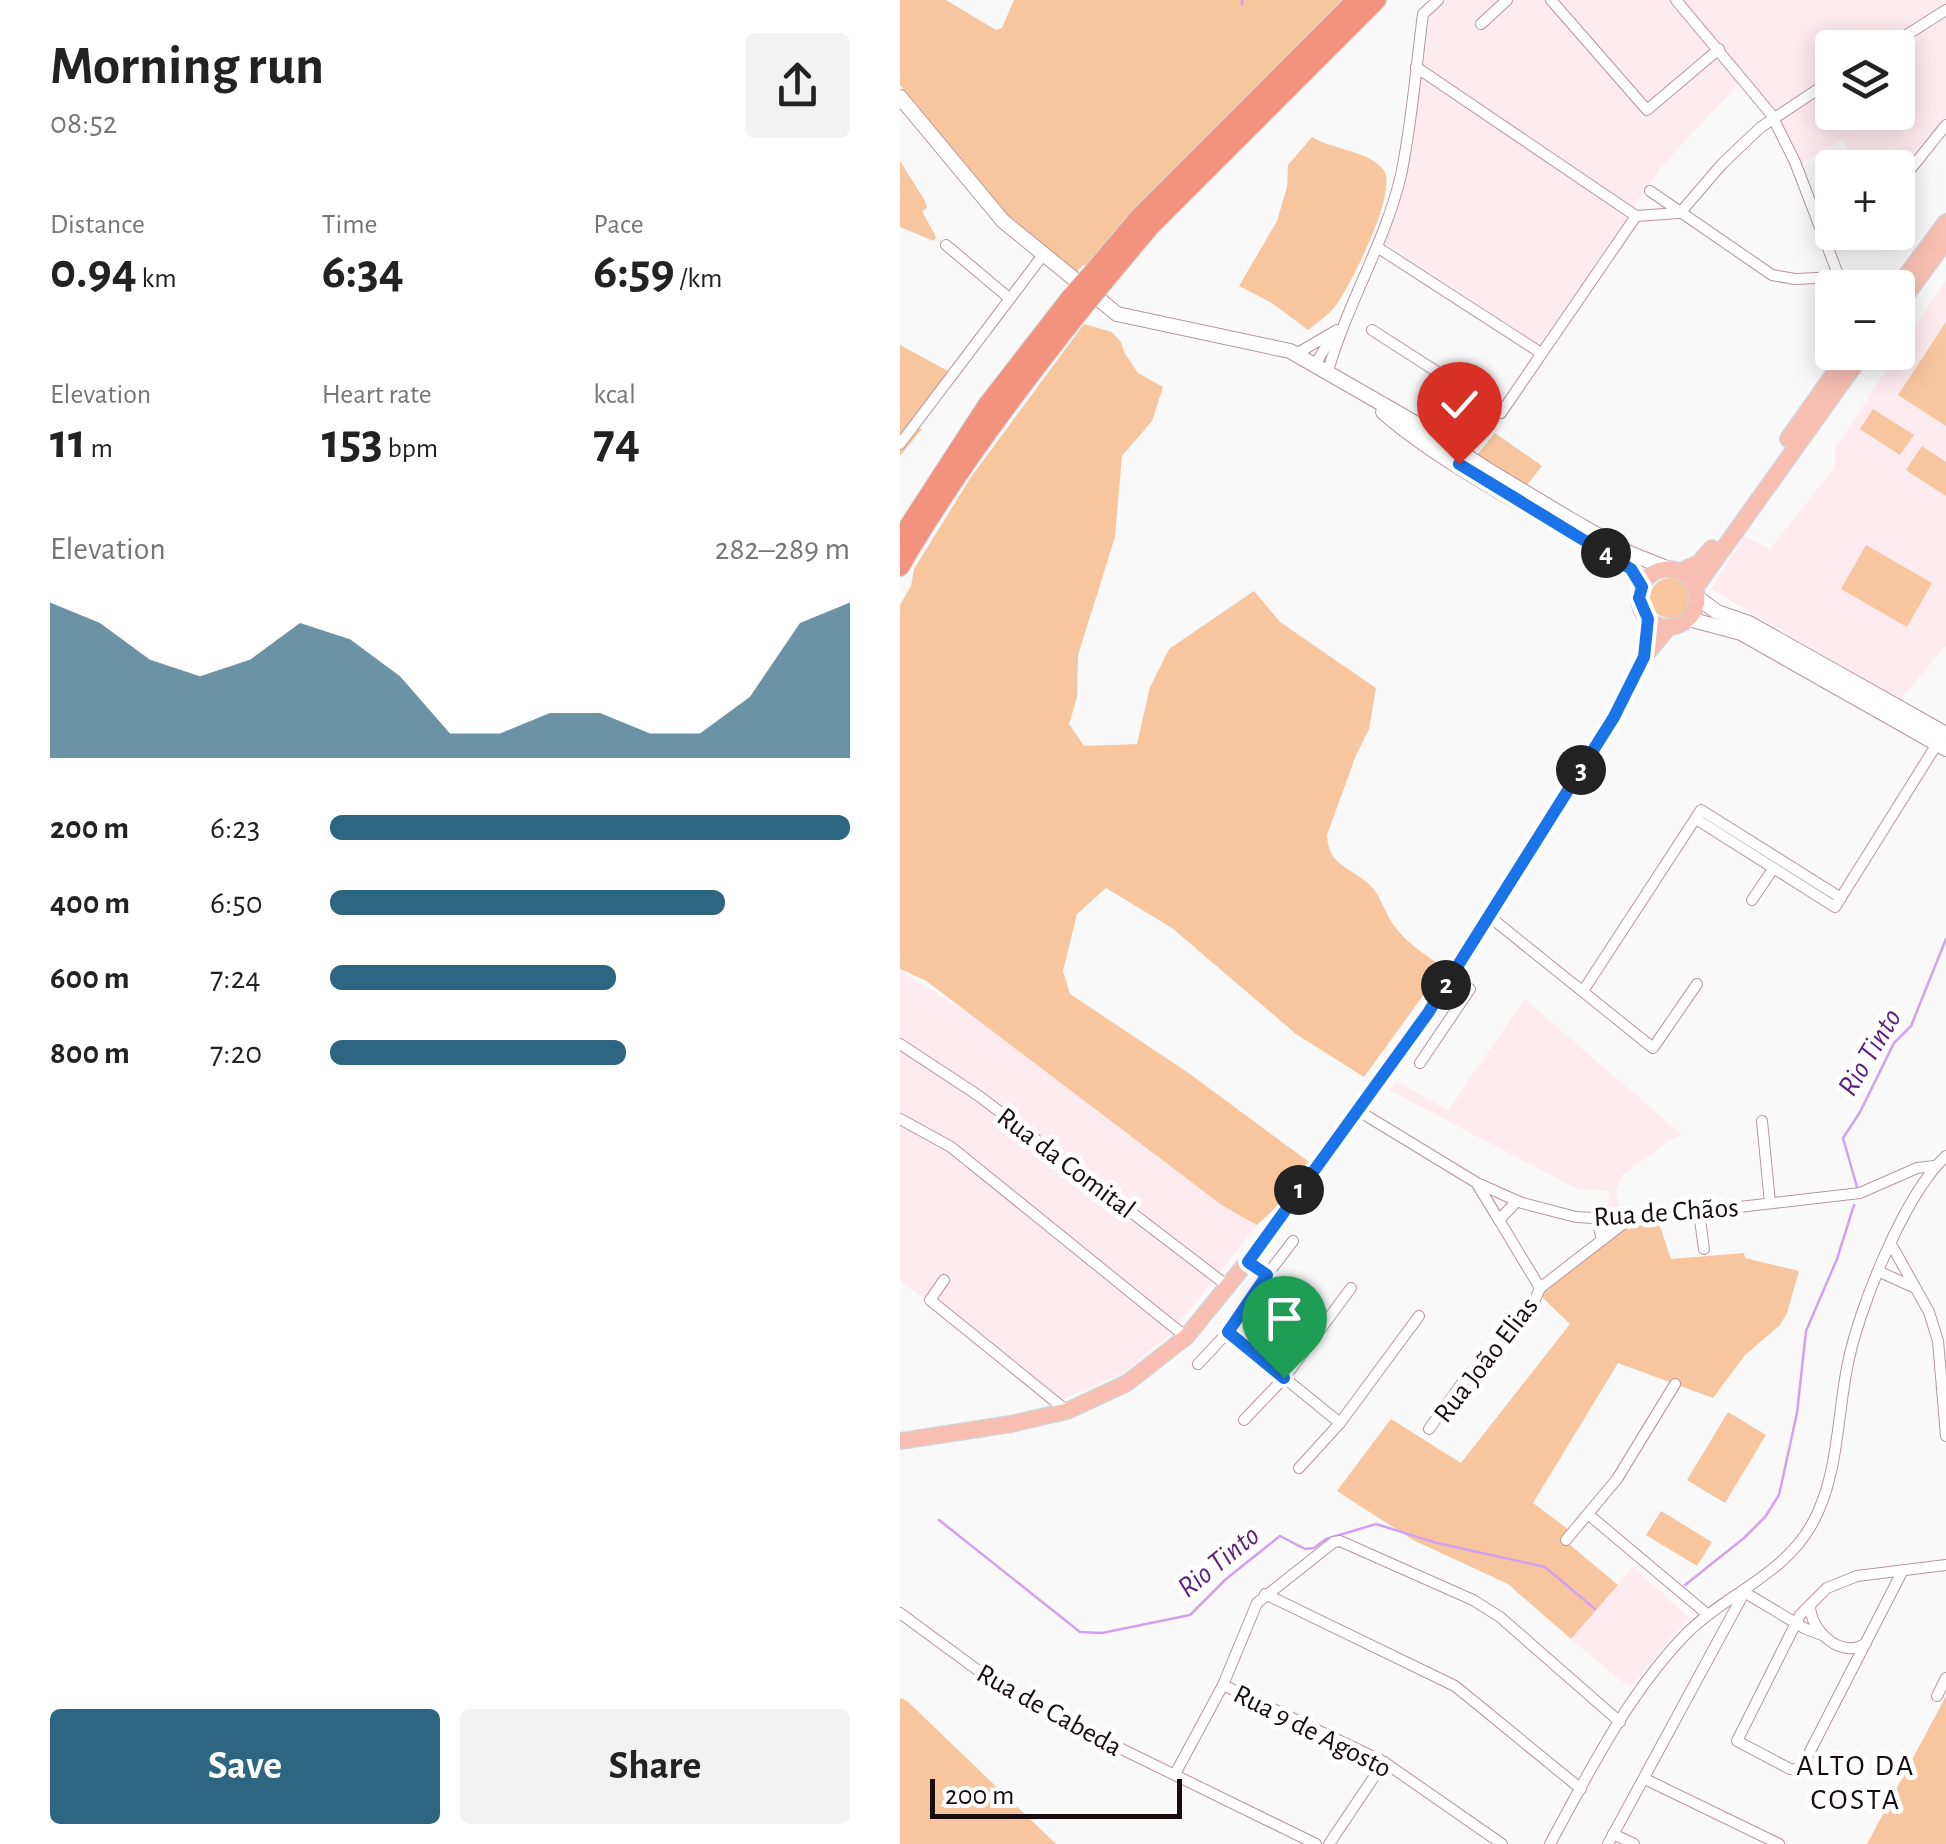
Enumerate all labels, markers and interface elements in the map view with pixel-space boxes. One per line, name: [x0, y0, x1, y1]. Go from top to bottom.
map controls: [1815, 30, 1915, 370]
button: layers: [1815, 30, 1915, 130]
button: share: [745, 33, 850, 138]
text: Morning run: [50, 39, 324, 94]
text: 08:52: [50, 107, 117, 139]
button: +: [1815, 150, 1915, 250]
text: Distance: [50, 211, 145, 239]
text: Time: [322, 211, 377, 239]
text: Pace: [593, 211, 644, 239]
text: 0.94: [50, 247, 137, 297]
text: 6:34: [322, 247, 404, 297]
text: 6:59: [593, 247, 675, 297]
text: km: [137, 265, 177, 293]
text: /km: [675, 265, 723, 293]
button: −: [1815, 270, 1915, 370]
pin: [1417, 362, 1502, 465]
icon: check: [1432, 377, 1487, 432]
text: Elevation: [50, 381, 151, 409]
text: Heart rate: [322, 381, 432, 409]
text: kcal: [593, 381, 636, 409]
text: 11: [50, 417, 86, 467]
text: 153: [322, 417, 383, 467]
text: 74: [593, 417, 640, 467]
text: m: [86, 435, 113, 463]
text: bpm: [383, 435, 438, 463]
pin: 4: [1581, 528, 1631, 578]
text: Elevation: [50, 533, 166, 565]
text: 282–289 m: [715, 533, 850, 565]
text: 4: [1599, 539, 1613, 567]
pin: 3: [1556, 745, 1606, 795]
text: 3: [1575, 756, 1587, 784]
text: 200 m: [50, 812, 129, 844]
text: 6:23: [210, 812, 260, 844]
text: 400 m: [50, 887, 130, 919]
text: 6:50: [210, 887, 263, 919]
pin: 2: [1421, 960, 1471, 1010]
text: 600 m: [50, 962, 129, 994]
text: 7:24: [210, 962, 261, 994]
text: 2: [1439, 971, 1453, 999]
water label: Rio Tinto: [1832, 1004, 1907, 1101]
text: 800 m: [50, 1037, 130, 1069]
text: 7:20: [210, 1037, 262, 1069]
street label: Rua da Comital: [992, 1103, 1140, 1224]
pin: 1: [1274, 1165, 1324, 1215]
text: 1: [1294, 1176, 1304, 1204]
street label: Rua de Chãos: [1593, 1194, 1739, 1232]
pin: [1242, 1276, 1327, 1379]
icon: arrive: [1257, 1291, 1312, 1346]
street label: Rua João Elias: [1429, 1292, 1544, 1428]
water label: Rio Tinto: [1172, 1520, 1265, 1604]
street label: Rua de Cabeda: [972, 1659, 1126, 1762]
street label: Rua 9 de Agosto: [1229, 1680, 1395, 1783]
button: Save: [50, 1709, 440, 1824]
button: Share: [460, 1709, 850, 1824]
district label: ALTO DA COSTA: [1796, 1751, 1916, 1815]
scale bar: [930, 1774, 1182, 1818]
text: 200 m: [945, 1782, 1014, 1810]

